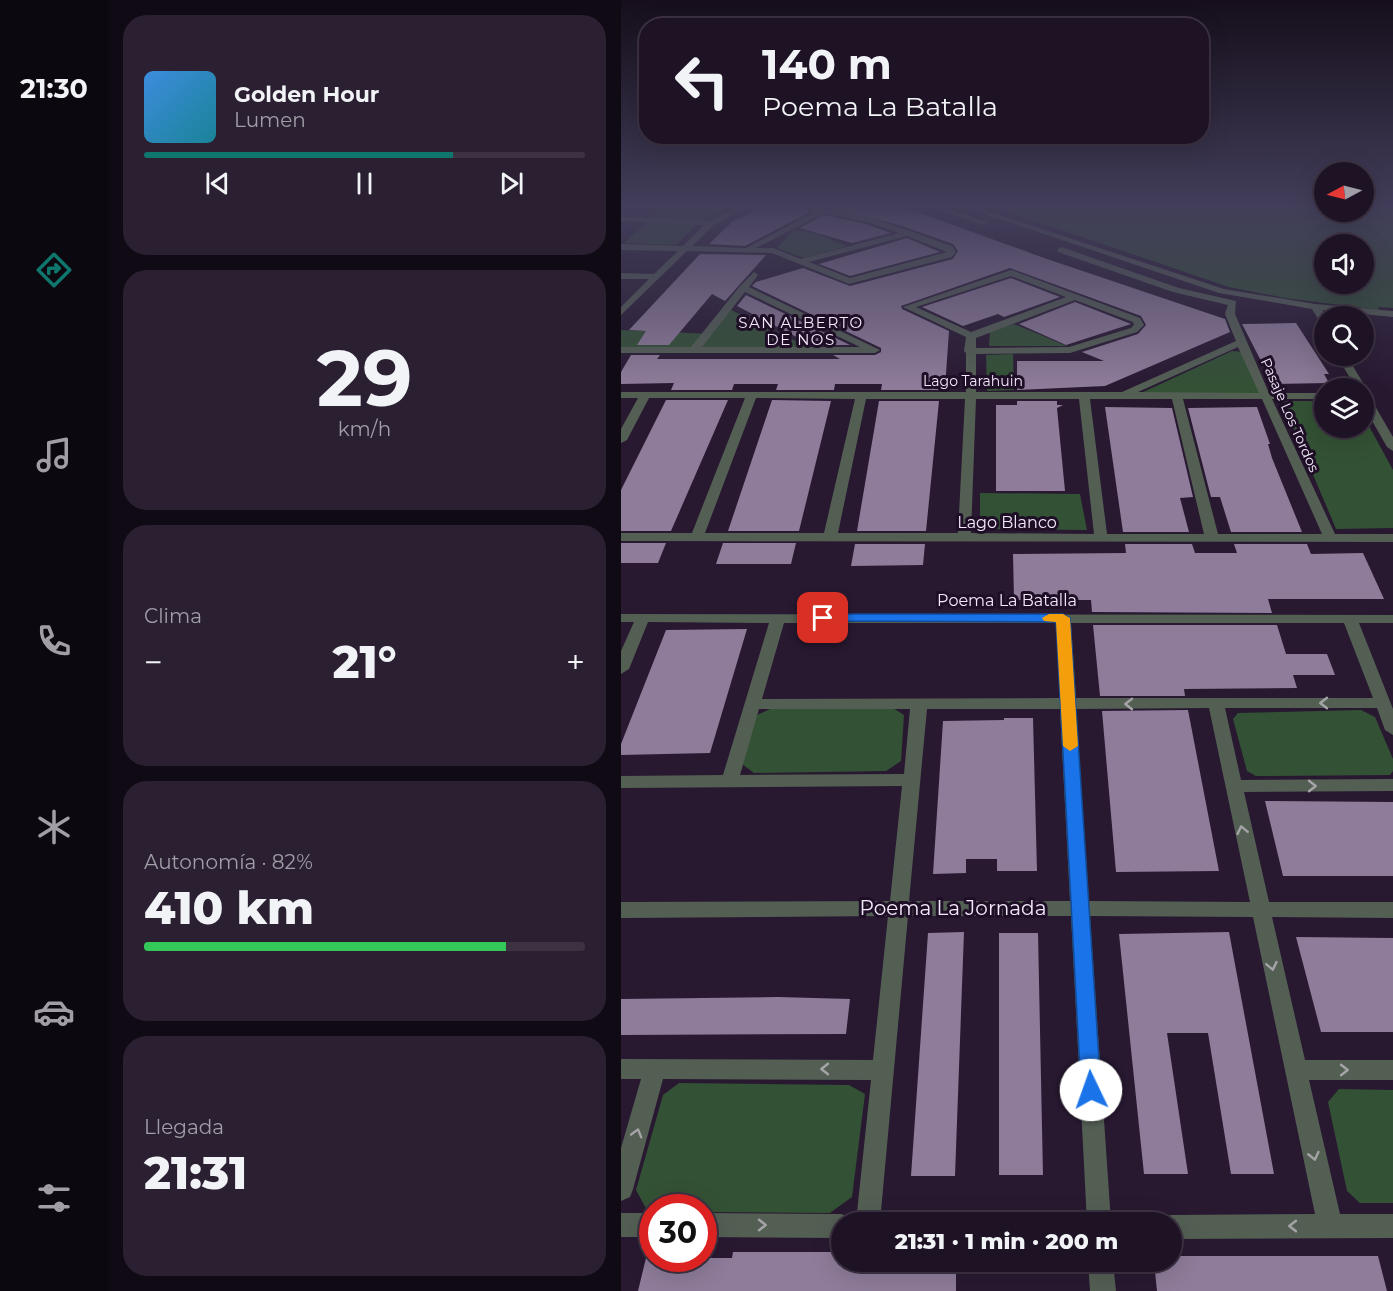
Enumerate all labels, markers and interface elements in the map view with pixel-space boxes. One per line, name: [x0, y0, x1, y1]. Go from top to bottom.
text: 140 m: [762, 38, 892, 90]
icon: left: [663, 42, 741, 120]
text: 21:30: [20, 72, 88, 105]
text: Golden Hour: [234, 81, 379, 108]
text: Poema La Batalla: [762, 90, 998, 123]
text: Lumen: [234, 108, 306, 132]
north arrow: [1314, 162, 1374, 222]
map controls: [1314, 162, 1374, 438]
icon: previous: [201, 167, 234, 200]
icon: pause: [348, 167, 381, 200]
icon: next: [495, 167, 528, 200]
button: sound: [1314, 234, 1374, 294]
icon: directions: [33, 249, 75, 291]
button: search: [1314, 306, 1374, 366]
district label: SAN ALBERTO DE NOS: [738, 313, 864, 349]
text: 29: [317, 330, 412, 426]
street label: Pasaje Los Tordos: [1257, 355, 1323, 475]
street label: Lago Tarahuin: [923, 372, 1023, 390]
button: layers: [1314, 378, 1374, 438]
text: km/h: [338, 417, 391, 441]
icon: music: [33, 434, 75, 476]
street label: Lago Blanco: [957, 513, 1057, 532]
street label: Poema La Batalla: [937, 591, 1077, 610]
pin: [797, 592, 848, 643]
icon: arrive: [806, 601, 839, 634]
text: Clima: [144, 604, 202, 628]
icon: phone: [33, 620, 75, 662]
text: 21°: [333, 634, 396, 689]
text: −: [144, 642, 163, 682]
text: +: [566, 642, 585, 682]
one-way arrow: [1319, 697, 1328, 709]
one-way arrow: [1124, 698, 1133, 710]
one-way arrow: [1308, 779, 1317, 792]
icon: climate: [33, 806, 75, 848]
one-way arrow: [1237, 825, 1250, 835]
text: Autonomía · 82%: [144, 850, 313, 874]
text: 410 km: [144, 880, 314, 935]
street label: Poema La Jornada: [860, 896, 1046, 920]
one-way arrow: [1265, 961, 1278, 971]
icon: car: [33, 991, 75, 1033]
position arrow: [1059, 1058, 1123, 1122]
one-way arrow: [821, 1063, 830, 1076]
one-way arrow: [1339, 1064, 1348, 1076]
text: Llegada: [144, 1115, 224, 1139]
one-way arrow: [630, 1128, 642, 1139]
text: 21:31: [144, 1145, 247, 1200]
one-way arrow: [1307, 1151, 1320, 1161]
icon: filters: [33, 1177, 75, 1219]
speed limit sign: 30: [639, 1194, 717, 1272]
one-way arrow: [757, 1219, 766, 1232]
one-way arrow: [1288, 1220, 1297, 1232]
text: 21:31 · 1 min · 200 m: [895, 1228, 1118, 1255]

